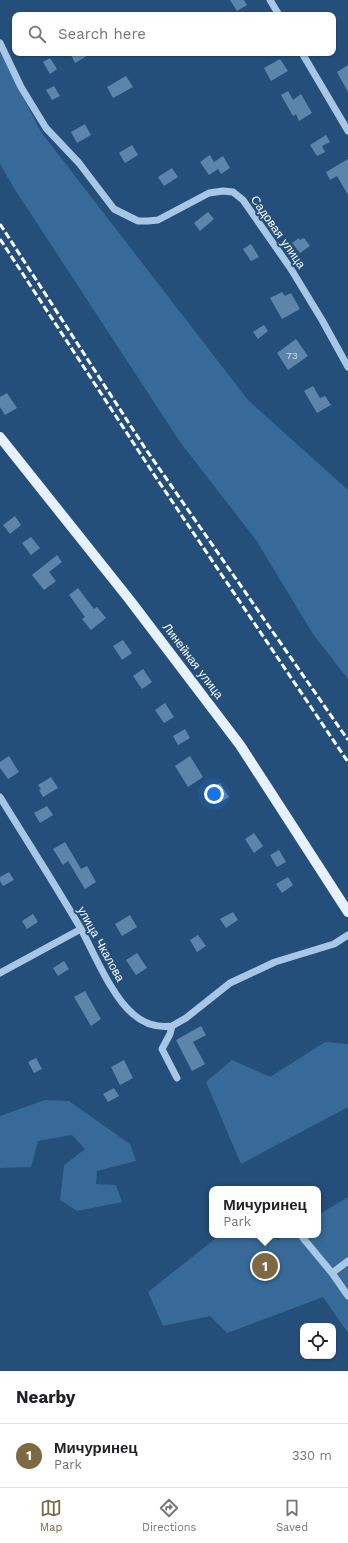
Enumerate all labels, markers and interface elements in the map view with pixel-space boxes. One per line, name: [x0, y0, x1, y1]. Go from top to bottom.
search box: [12, 12, 336, 56]
icon: search: [26, 23, 48, 45]
text: Search here: [58, 25, 146, 43]
street label: Садовая улица: [248, 193, 308, 271]
house number: 73: [286, 350, 298, 361]
street label: Линейная улица: [160, 620, 226, 702]
your location: [204, 784, 224, 804]
street label: улица Чкалова: [75, 904, 128, 984]
popup: [209, 1186, 321, 1238]
text: Мичуринец: [223, 1196, 307, 1214]
text: Park: [223, 1214, 251, 1229]
pin: 1: [252, 1251, 278, 1281]
map controls: [300, 1323, 336, 1359]
button: locate: [300, 1323, 336, 1359]
text: Nearby: [16, 1387, 75, 1407]
text: Мичуринец: [54, 1439, 138, 1457]
text: 1: [26, 1448, 32, 1463]
text: 330 m: [292, 1448, 332, 1463]
text: Park: [54, 1457, 82, 1472]
tab: Map: [40, 1497, 62, 1534]
tab: Directions: [142, 1497, 196, 1534]
tab: Saved: [276, 1497, 308, 1534]

